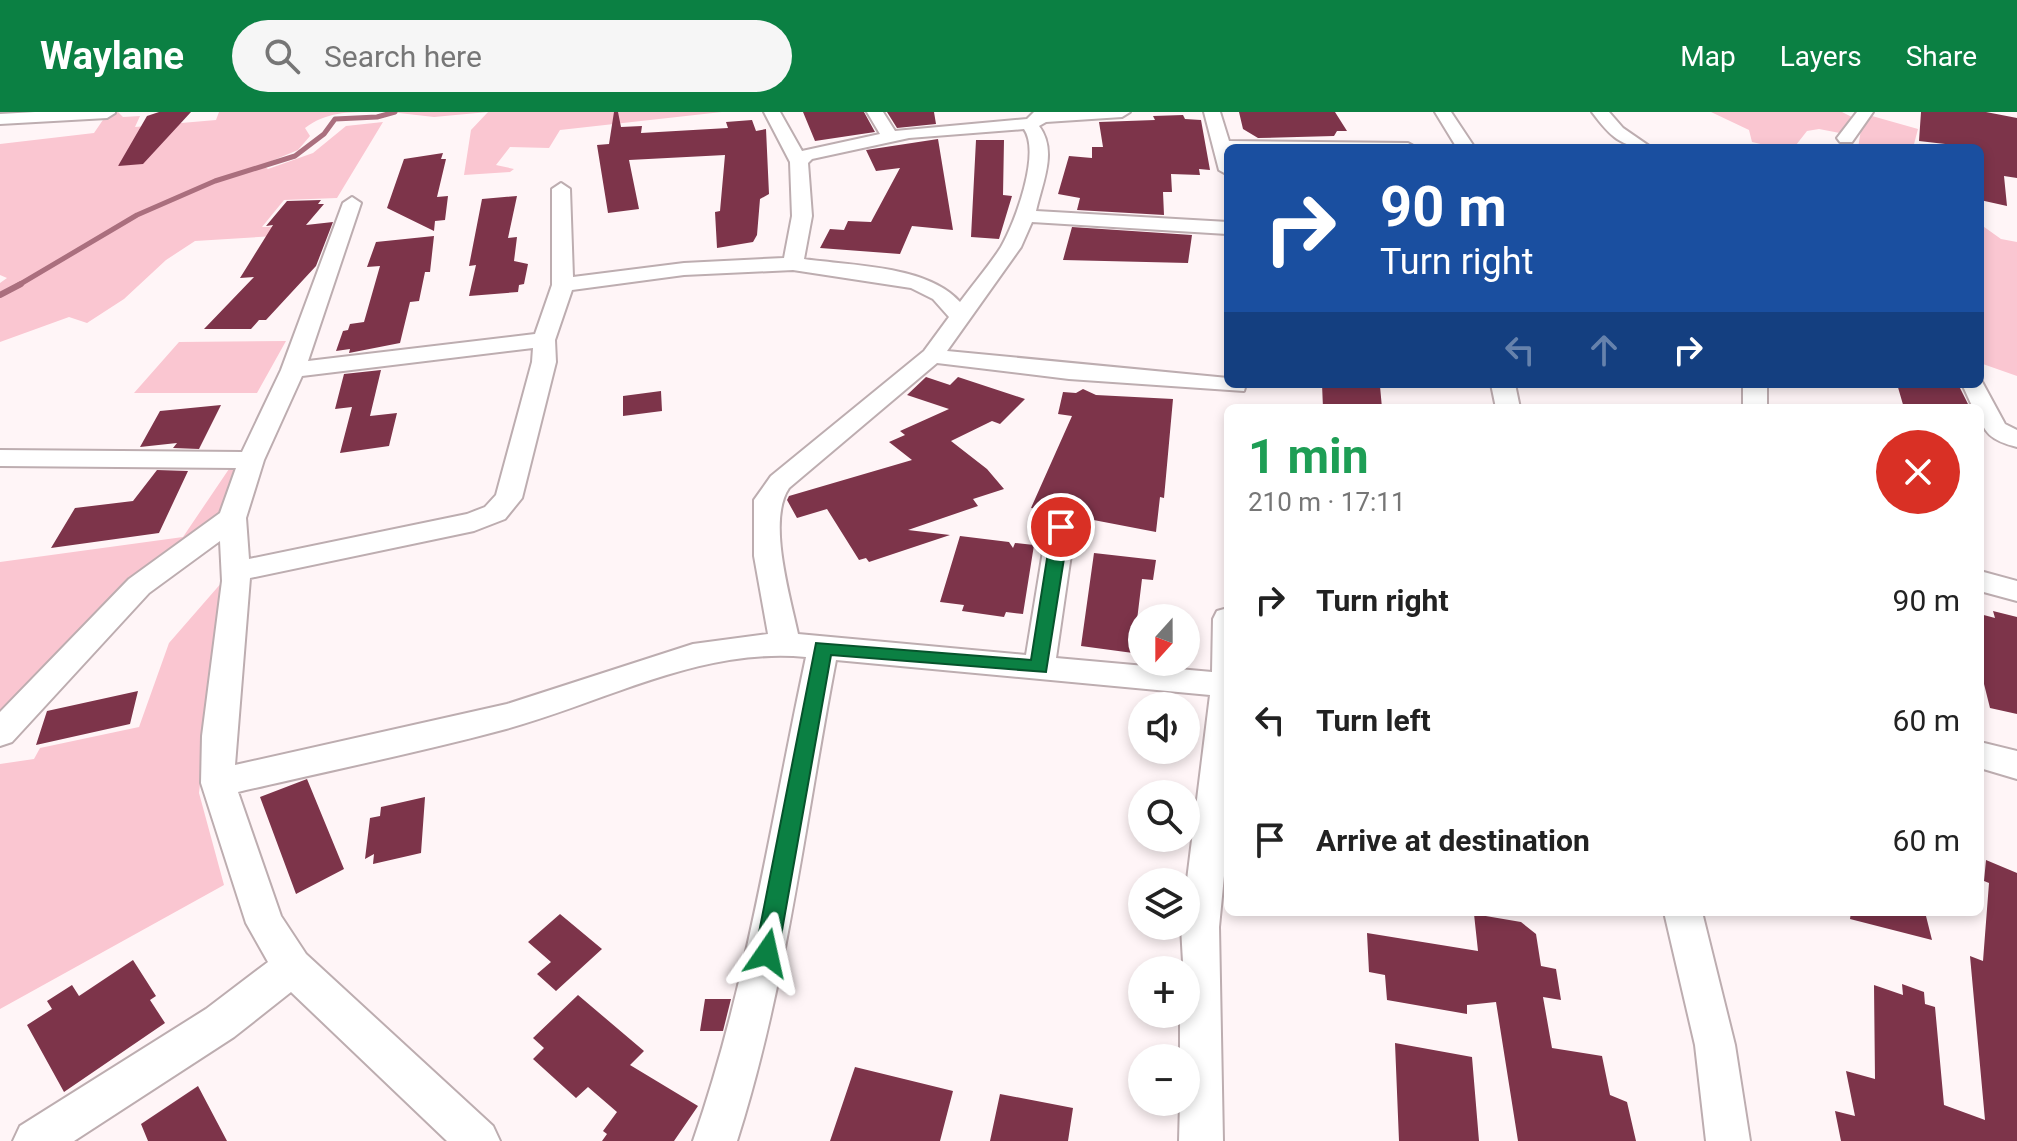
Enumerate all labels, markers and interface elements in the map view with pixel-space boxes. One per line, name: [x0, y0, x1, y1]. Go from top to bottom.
search box: [232, 20, 792, 92]
text: Waylane: [40, 34, 184, 78]
icon: search: [260, 34, 304, 78]
text: Search here: [324, 39, 482, 74]
text: Map: [1680, 40, 1736, 73]
text: Layers: [1780, 40, 1862, 73]
text: Share: [1906, 40, 1977, 73]
text: 90 m: [1380, 174, 1507, 240]
icon: right: [1248, 176, 1352, 280]
text: Turn right: [1380, 241, 1533, 283]
icon: left: [1498, 328, 1542, 372]
icon: ahead: [1582, 328, 1626, 372]
icon: right: [1666, 328, 1710, 372]
text: 1 min: [1248, 428, 1369, 485]
button: close: [1876, 430, 1960, 514]
text: 210 m · 17:11: [1248, 487, 1406, 517]
pin: [1027, 493, 1095, 561]
icon: arrive: [1039, 505, 1083, 549]
icon: right: [1248, 578, 1292, 622]
text: Turn right: [1316, 583, 1449, 618]
text: 90 m: [1893, 583, 1960, 618]
north arrow: [1128, 604, 1200, 676]
map controls: [1128, 604, 1200, 1116]
button: sound: [1128, 692, 1200, 764]
icon: left: [1248, 698, 1292, 742]
text: Turn left: [1316, 703, 1431, 738]
text: 60 m: [1893, 703, 1960, 738]
button: search: [1128, 780, 1200, 852]
icon: arrive: [1248, 818, 1292, 862]
text: Arrive at destination: [1316, 823, 1590, 858]
text: 60 m: [1893, 823, 1960, 858]
button: layers: [1128, 868, 1200, 940]
position arrow: [725, 911, 809, 995]
button: +: [1128, 956, 1200, 1028]
button: −: [1128, 1044, 1200, 1116]

